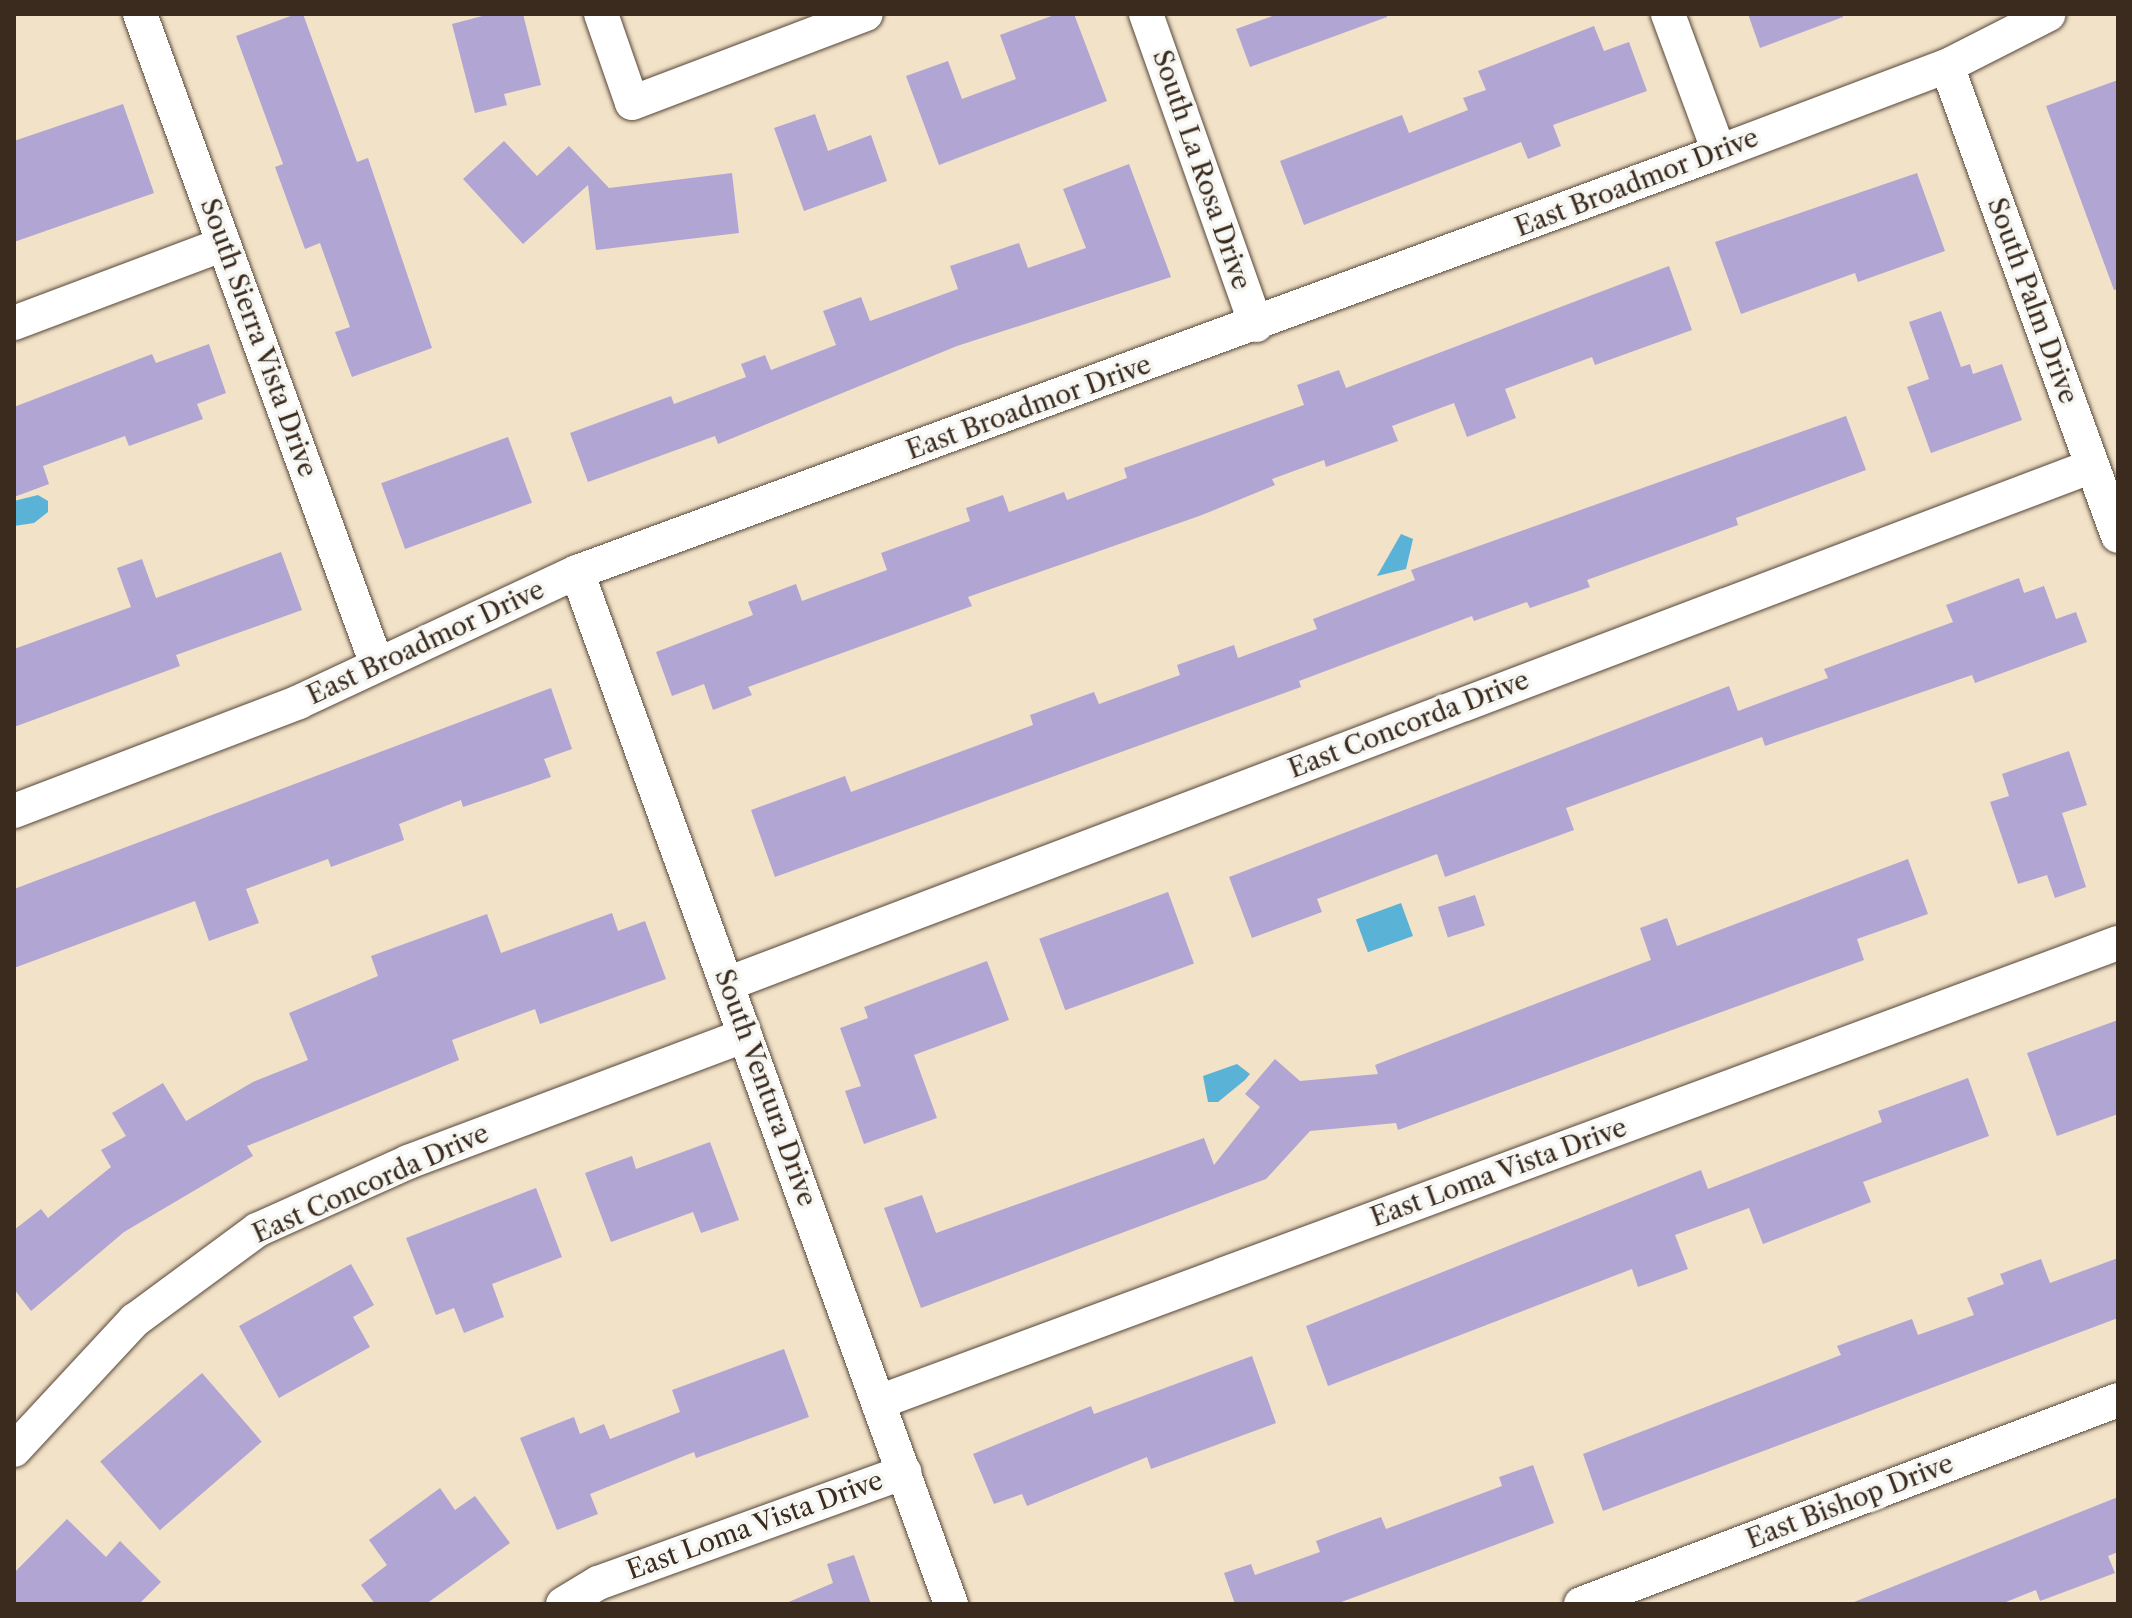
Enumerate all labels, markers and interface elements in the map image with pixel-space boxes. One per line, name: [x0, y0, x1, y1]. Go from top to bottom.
street label: South La Rosa Drive: [1145, 46, 1257, 294]
street label: East Broadmor Drive: [1511, 122, 1763, 244]
street label: South Sierra Vista Drive: [193, 194, 323, 482]
street label: South Palm Drive: [1980, 194, 2084, 408]
street label: East Broadmor Drive: [902, 349, 1156, 467]
street label: East Broadmor Drive: [302, 574, 550, 712]
street label: East Concorda Drive: [1284, 665, 1534, 785]
street label: South Ventura Drive: [707, 965, 823, 1211]
street label: East Loma Vista Drive: [1366, 1112, 1632, 1234]
street label: East Concorda Drive: [248, 1118, 494, 1250]
street label: East Bishop Drive: [1742, 1448, 1958, 1556]
street label: East Loma Vista Drive: [622, 1465, 888, 1587]

